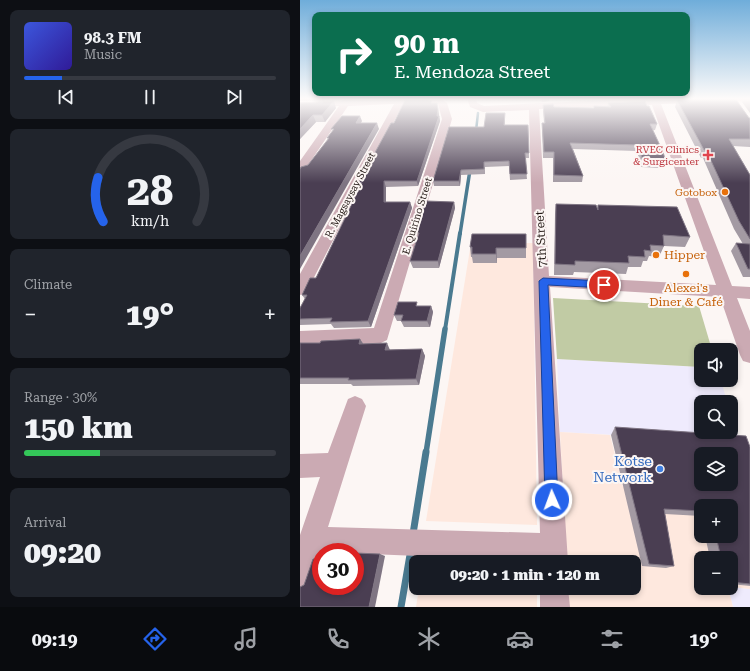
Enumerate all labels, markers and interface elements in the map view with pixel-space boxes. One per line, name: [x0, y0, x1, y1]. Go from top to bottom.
text: 90 m: [394, 27, 459, 60]
icon: right: [328, 28, 380, 80]
text: 98.3 FM: [84, 29, 141, 47]
text: Music: [84, 47, 122, 62]
text: E. Mendoza Street: [394, 61, 550, 82]
icon: previous: [55, 86, 77, 108]
icon: pause: [139, 86, 161, 108]
icon: next: [223, 86, 245, 108]
place label: RVEC Clinics & Surgicenter: [633, 144, 699, 167]
marker: RVEC Clinics & Surgicenter: [702, 149, 714, 161]
street label: R. Magsaysay Street: [323, 150, 377, 240]
text: 28: [127, 166, 173, 215]
street label: E. Quirino Street: [400, 176, 434, 256]
place label: Gotobox: [675, 187, 717, 198]
marker: Gotobox: [720, 187, 730, 197]
street label: 7th Street: [533, 210, 549, 268]
text: km/h: [131, 213, 169, 229]
place label: Hipper: [664, 248, 705, 262]
marker: Hipper: [651, 250, 661, 260]
pin: [587, 268, 621, 302]
marker: Alexei's Diner & Café: [681, 269, 691, 279]
icon: arrive: [593, 274, 615, 296]
text: Climate: [24, 277, 72, 292]
place label: Alexei's Diner & Café: [649, 281, 723, 309]
text: 19°: [126, 297, 174, 332]
text: −: [24, 302, 36, 327]
text: +: [264, 302, 276, 327]
map controls: [694, 343, 738, 595]
button: sound: [694, 343, 738, 387]
text: Range · 30%: [24, 390, 97, 405]
button: search: [694, 395, 738, 439]
text: 150 km: [24, 410, 133, 445]
button: layers: [694, 447, 738, 491]
place label: Kotse Network: [593, 453, 652, 485]
marker: Kotse Network: [655, 464, 665, 474]
position arrow: [531, 479, 573, 521]
button: +: [694, 499, 738, 543]
text: Arrival: [24, 515, 66, 530]
text: 09:20: [24, 535, 101, 570]
speed limit sign: 30: [312, 543, 364, 595]
button: −: [694, 551, 738, 595]
text: 09:20 · 1 min · 120 m: [450, 566, 600, 584]
icon: directions: [141, 625, 169, 653]
icon: music: [232, 625, 260, 653]
icon: phone: [324, 625, 352, 653]
icon: climate: [415, 625, 443, 653]
icon: car: [506, 625, 534, 653]
icon: filters: [598, 625, 626, 653]
text: 09:19: [32, 629, 78, 650]
text: 19°: [689, 629, 718, 650]

